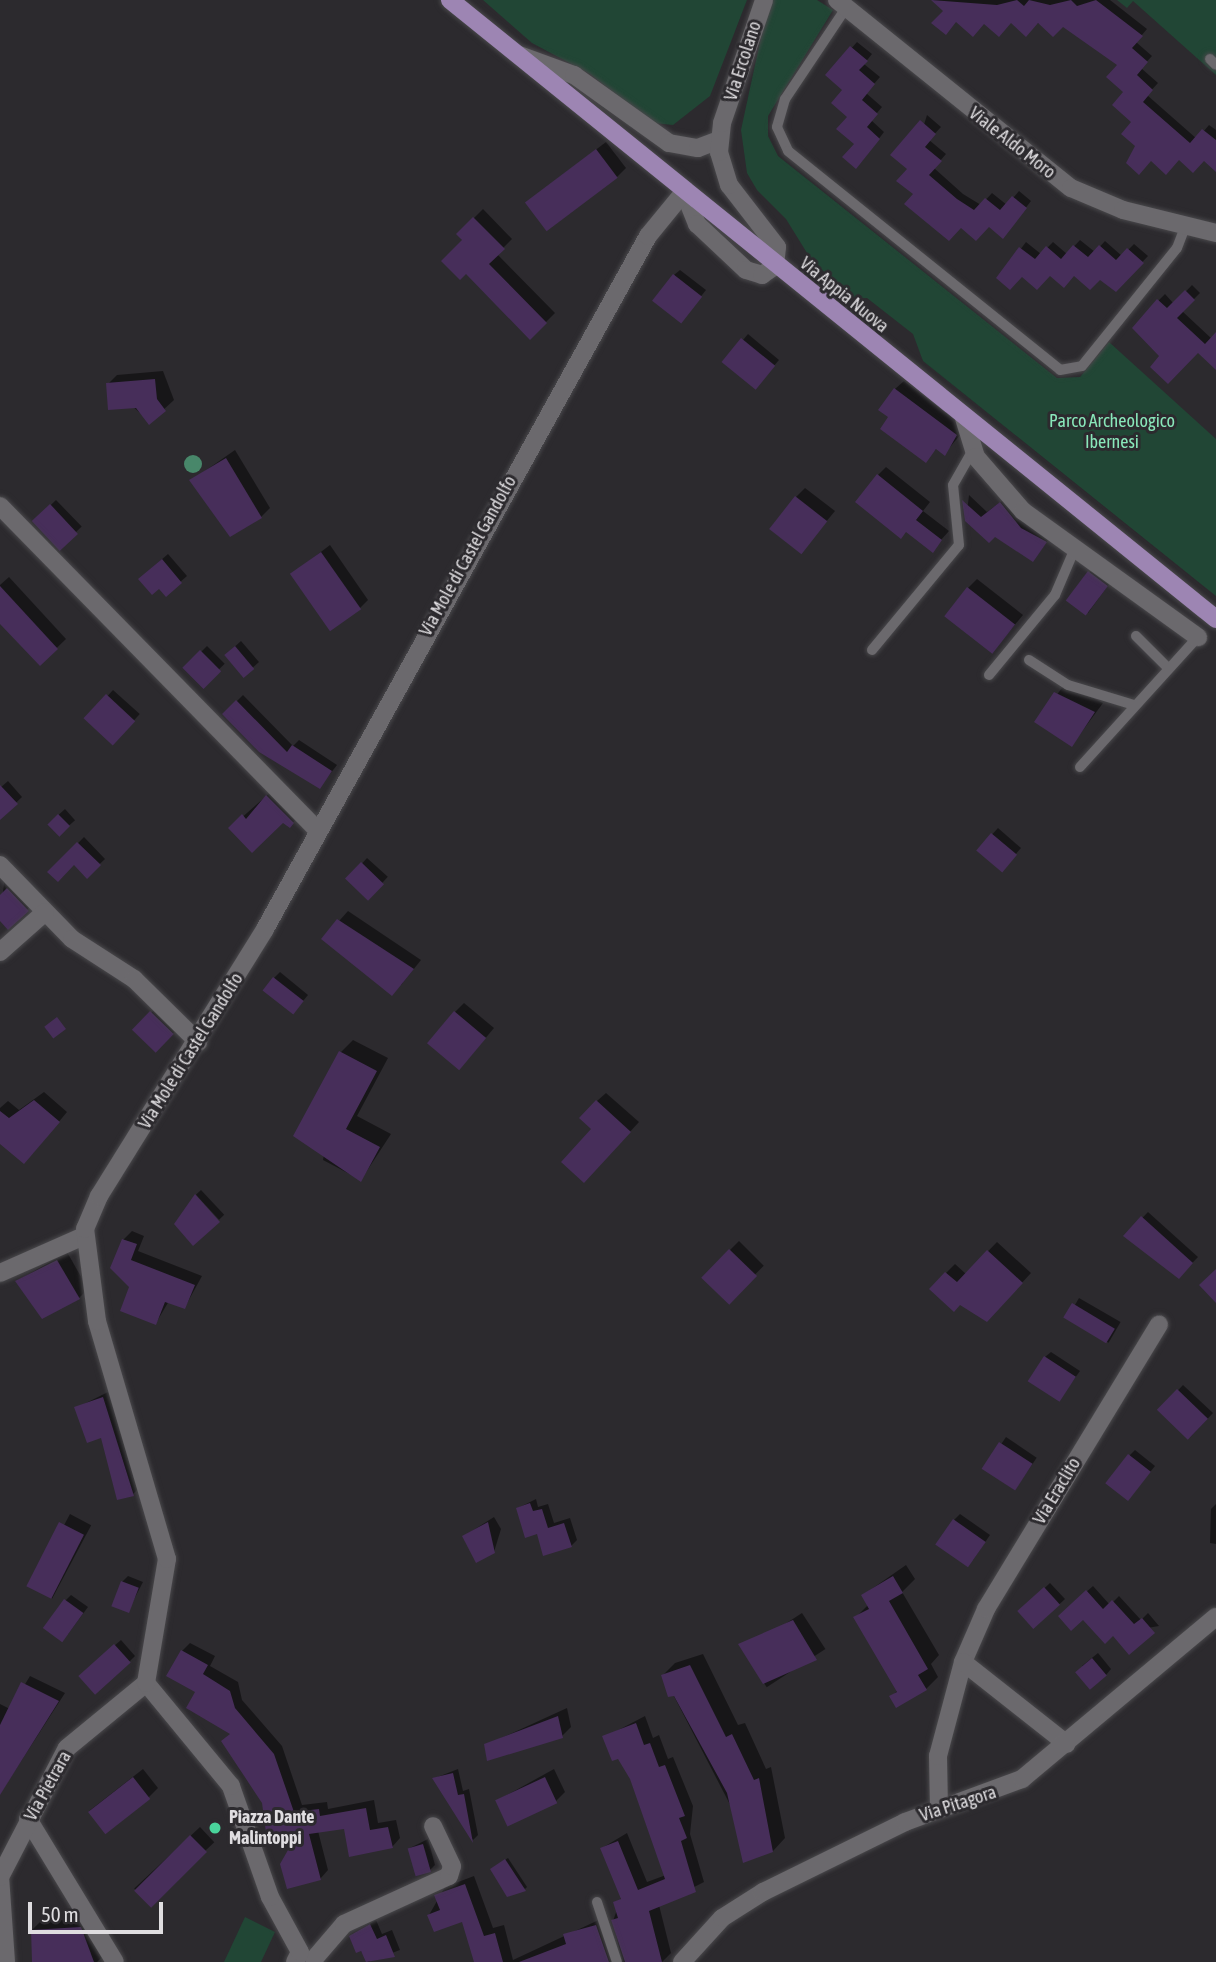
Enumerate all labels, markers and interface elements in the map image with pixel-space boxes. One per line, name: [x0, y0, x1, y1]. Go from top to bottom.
street label: Via Ercolano: [720, 19, 766, 103]
street label: Viale Aldo Moro: [964, 103, 1060, 183]
street label: Via Appia Nuova: [795, 253, 893, 337]
park label: Parco Archeologico Ibernesi: [1049, 411, 1175, 453]
street label: Via Mole di Castel Gandolfo: [415, 472, 521, 640]
street label: Via Mole di Castel Gandolfo: [134, 969, 248, 1133]
street label: Via Eraclito: [1029, 1454, 1085, 1528]
street label: Via Pietrara: [20, 1747, 76, 1825]
street label: Via Pitagora: [917, 1782, 999, 1826]
place label: Piazza Dante Malintoppi: [229, 1807, 314, 1850]
marker: Piazza Dante Malintoppi: [207, 1820, 223, 1836]
scale bar: [32, 1888, 166, 1932]
text: 50 m: [41, 1902, 79, 1926]

